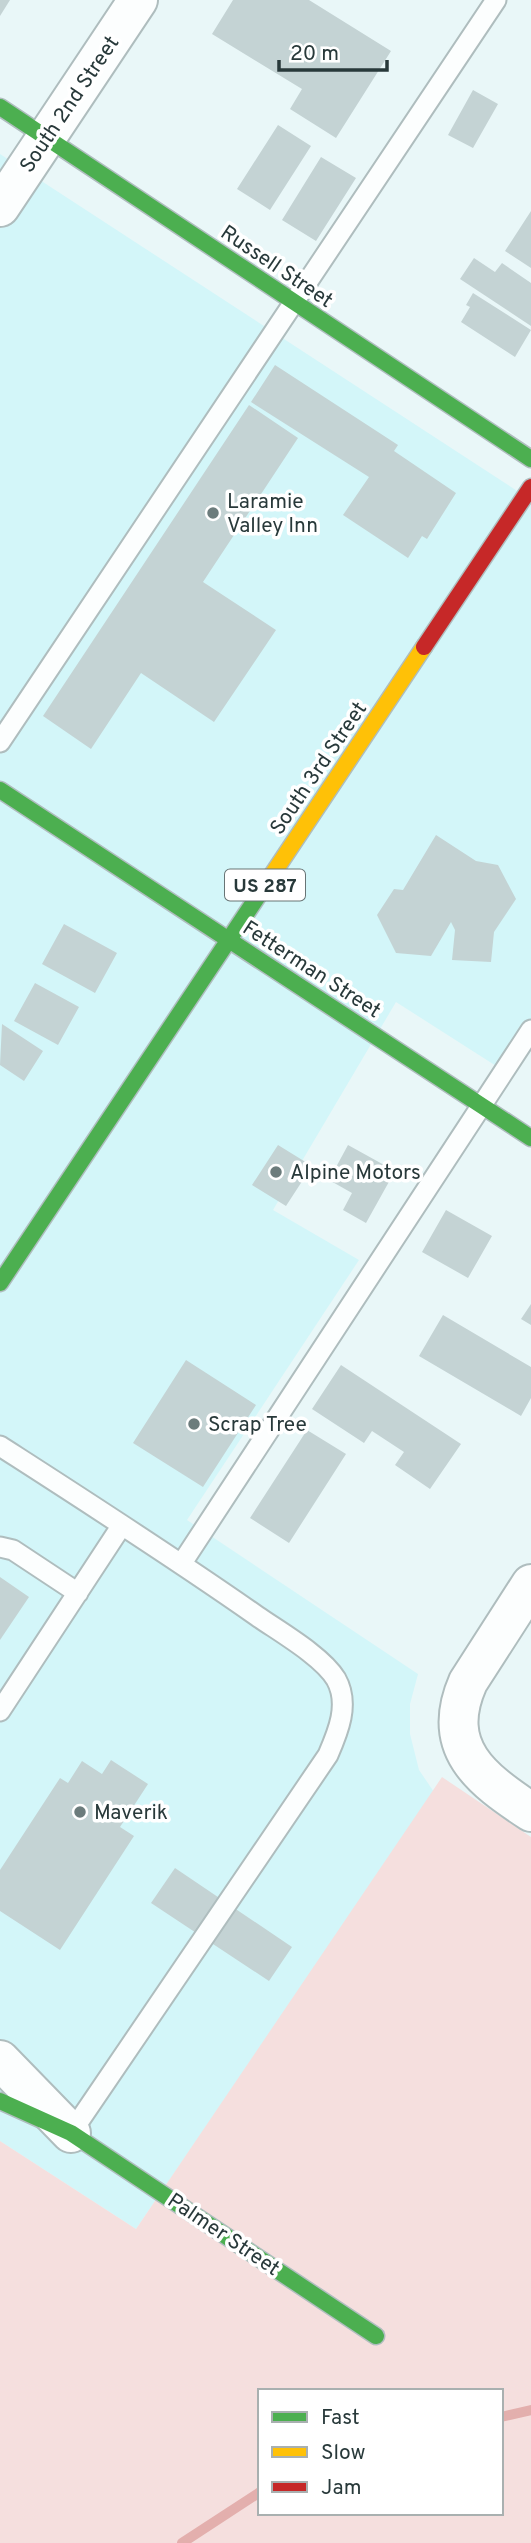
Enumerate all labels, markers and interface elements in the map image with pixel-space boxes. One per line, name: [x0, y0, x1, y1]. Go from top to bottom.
scale bar: [279, 28, 388, 72]
street label: South 2nd Street: [14, 31, 126, 179]
text: 20 m: [290, 41, 339, 68]
street label: Russell Street: [215, 220, 338, 315]
place label: Laramie Valley Inn: [227, 489, 318, 540]
marker: Laramie Valley Inn: [205, 505, 221, 521]
street label: South 3rd Street: [265, 697, 374, 841]
road number: US 287: [225, 870, 305, 900]
street label: Fetterman Street: [237, 915, 386, 1025]
place label: Alpine Motors: [290, 1160, 421, 1187]
marker: Alpine Motors: [268, 1164, 284, 1180]
place label: Scrap Tree: [208, 1412, 307, 1439]
marker: Scrap Tree: [186, 1416, 202, 1432]
place label: Maverik: [94, 1800, 168, 1827]
marker: Maverik: [72, 1804, 88, 1820]
street label: Palmer Street: [162, 2188, 285, 2283]
legend: [258, 2389, 503, 2515]
text: Fast: [321, 2405, 360, 2432]
text: Slow: [321, 2440, 366, 2467]
text: Jam: [321, 2475, 362, 2502]

